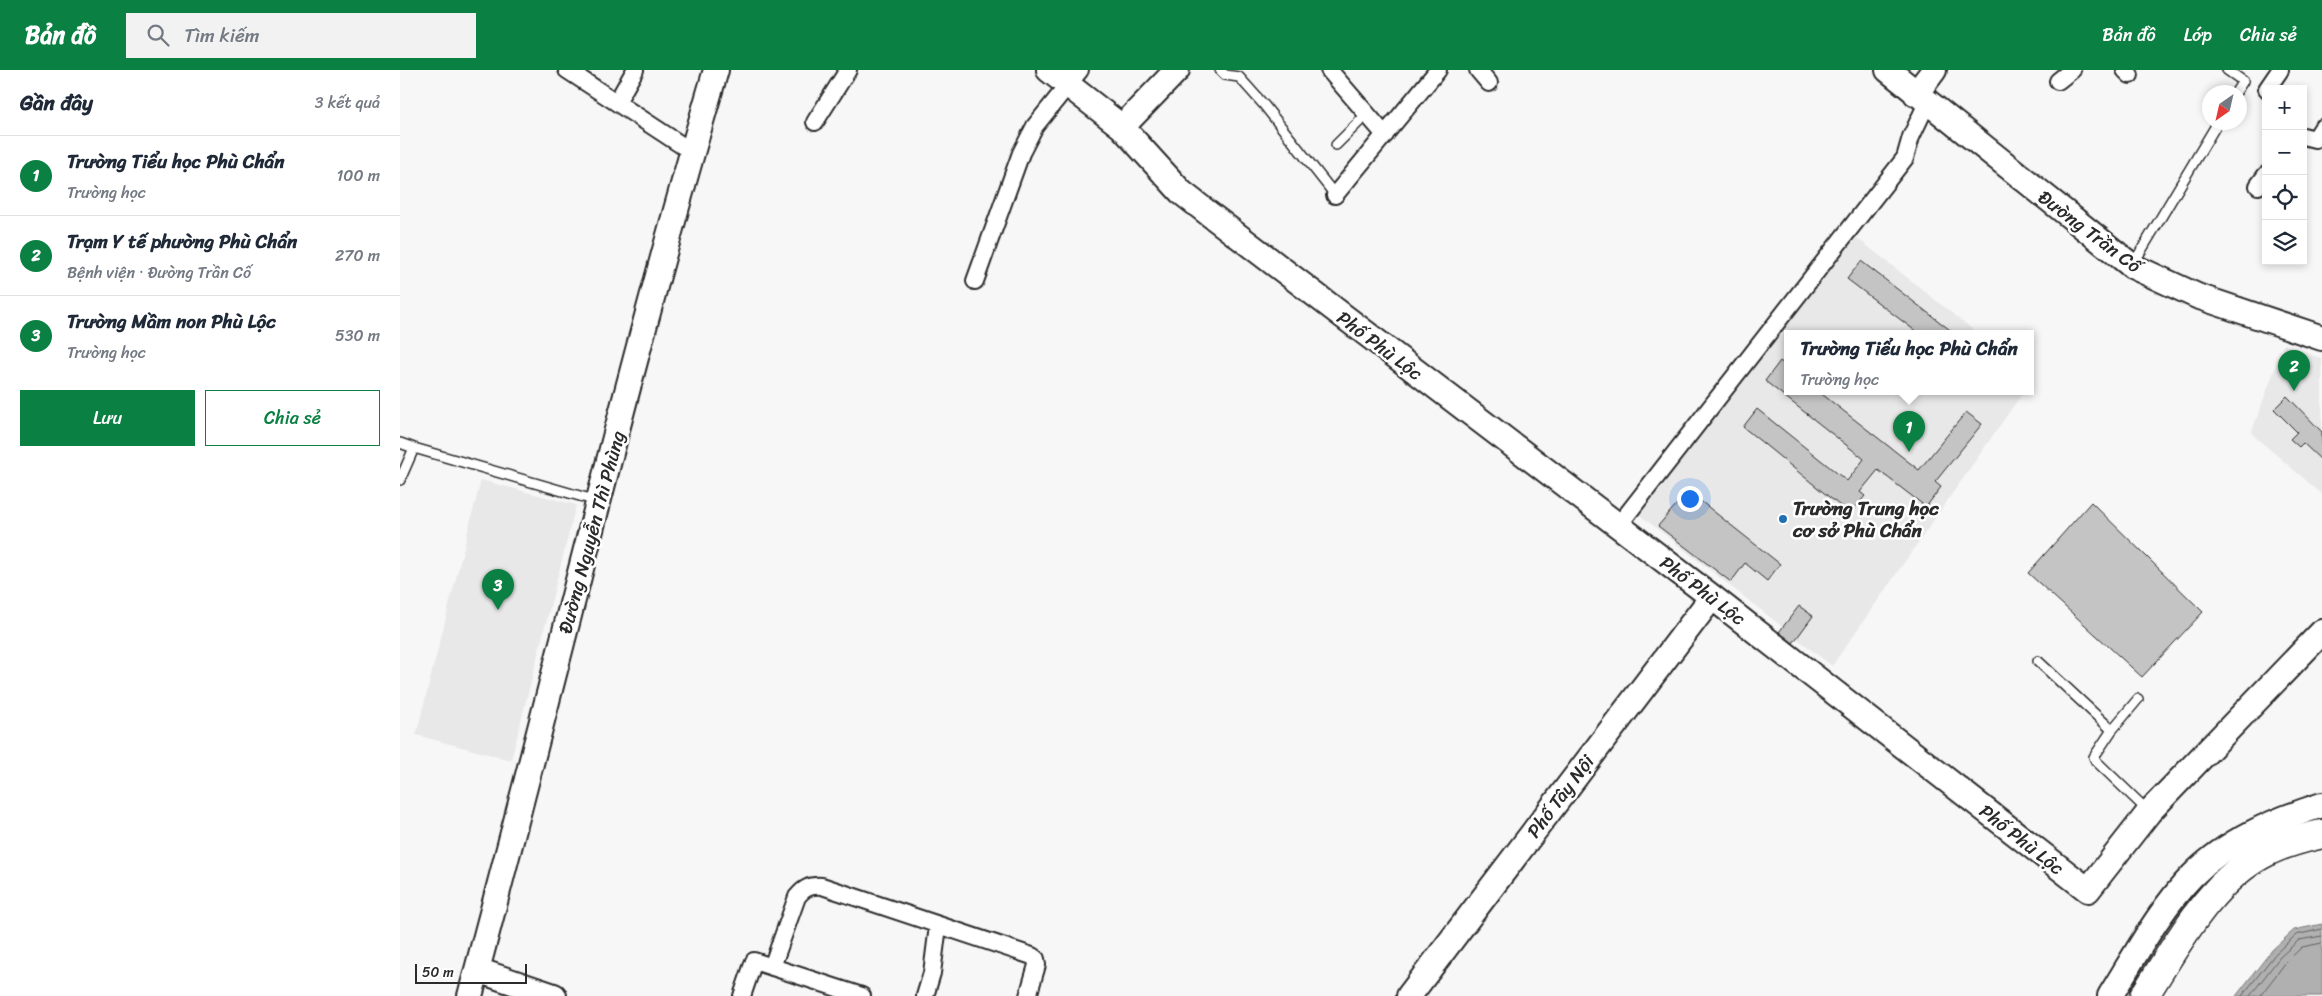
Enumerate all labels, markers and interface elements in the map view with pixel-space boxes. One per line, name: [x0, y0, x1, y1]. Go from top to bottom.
search box: [126, 13, 476, 58]
text: Bản đồ: [25, 14, 96, 56]
text: Tìm kiếm: [184, 19, 259, 52]
text: Bản đồ: [2102, 19, 2156, 51]
text: Lớp: [2184, 19, 2212, 51]
text: Chia sẻ: [2240, 19, 2297, 51]
icon: search: [144, 21, 172, 49]
text: Gần đây: [20, 84, 93, 122]
north arrow: [2202, 85, 2247, 130]
map controls: [2262, 85, 2307, 265]
button: +: [2262, 85, 2307, 130]
text: 3 kết quả: [315, 88, 380, 117]
button: −: [2262, 130, 2307, 175]
text: Trường Tiểu học Phù Chẩn: [67, 145, 284, 178]
text: 1: [33, 161, 39, 190]
text: 100 m: [336, 161, 380, 190]
button: locate: [2262, 175, 2307, 220]
text: Trường học: [67, 178, 146, 207]
street label: Đường Trần Cố: [2031, 181, 2151, 283]
button: layers: [2262, 220, 2307, 265]
text: Trạm Y tế phường Phù Chẩn: [67, 225, 297, 258]
text: 2: [31, 241, 41, 270]
text: 270 m: [335, 241, 380, 270]
text: Bệnh viện · Đường Trần Cố: [67, 258, 251, 287]
street label: Phố Phù Lộc: [1330, 302, 1430, 389]
text: Trường Mầm non Phù Lộc: [67, 305, 276, 338]
text: 3: [32, 321, 40, 350]
text: 530 m: [335, 321, 380, 350]
popup: [1784, 330, 2034, 395]
text: Trường Tiểu học Phù Chẩn: [1800, 332, 2018, 365]
text: Trường học: [67, 338, 146, 367]
pin: 2: [2278, 350, 2310, 391]
text: Trường học: [1800, 365, 1879, 394]
button: Lưu: [20, 390, 195, 446]
button: Chia sẻ: [205, 390, 380, 446]
pin: 1: [1893, 411, 1925, 452]
street label: Đường Nguyễn Thì Phùng: [549, 427, 635, 637]
your location: [1677, 486, 1703, 512]
place label: Trường Trung học cơ sở Phù Chẩn: [1792, 492, 1939, 547]
marker: Trường Trung học cơ sở Phù Chẩn: [1777, 513, 1789, 525]
street label: Phố Phù Lộc: [1653, 547, 1753, 634]
pin: 3: [482, 569, 514, 610]
street label: Phố Tây Nội: [1518, 747, 1603, 845]
street label: Phố Phù Lộc: [1972, 795, 2072, 884]
text: 50 m: [422, 960, 454, 985]
scale bar: [415, 961, 528, 984]

